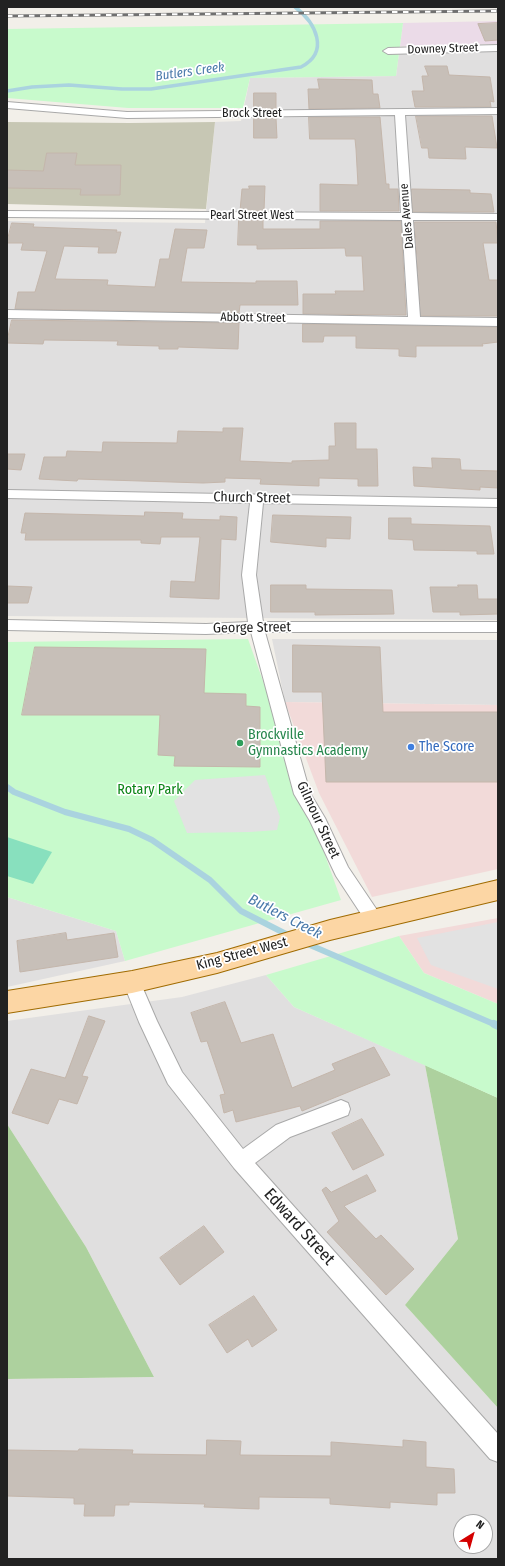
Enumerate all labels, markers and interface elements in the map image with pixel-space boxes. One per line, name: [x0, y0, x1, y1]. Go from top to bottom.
street label: Downey Street: [407, 41, 479, 57]
water label: Butlers Creek: [155, 59, 225, 85]
street label: Brock Street: [222, 107, 282, 121]
street label: Dales Avenue: [397, 183, 417, 249]
street label: Pearl Street West: [210, 209, 294, 223]
street label: Abbott Street: [220, 310, 286, 326]
street label: Church Street: [213, 489, 291, 507]
street label: George Street: [213, 619, 291, 637]
place label: Brockville Gymnastics Academy: [248, 727, 368, 760]
marker: Brockville Gymnastics Academy: [235, 738, 245, 748]
place label: The Score: [419, 739, 475, 755]
marker: The Score: [406, 742, 416, 752]
street label: Gilmour Street: [293, 779, 343, 861]
park label: Rotary Park: [117, 782, 183, 798]
water label: Butlers Creek: [245, 891, 325, 943]
street label: King Street West: [195, 934, 289, 974]
street label: Edward Street: [259, 1184, 339, 1270]
north arrow: [453, 1514, 493, 1554]
text: N: [473, 1518, 486, 1532]

